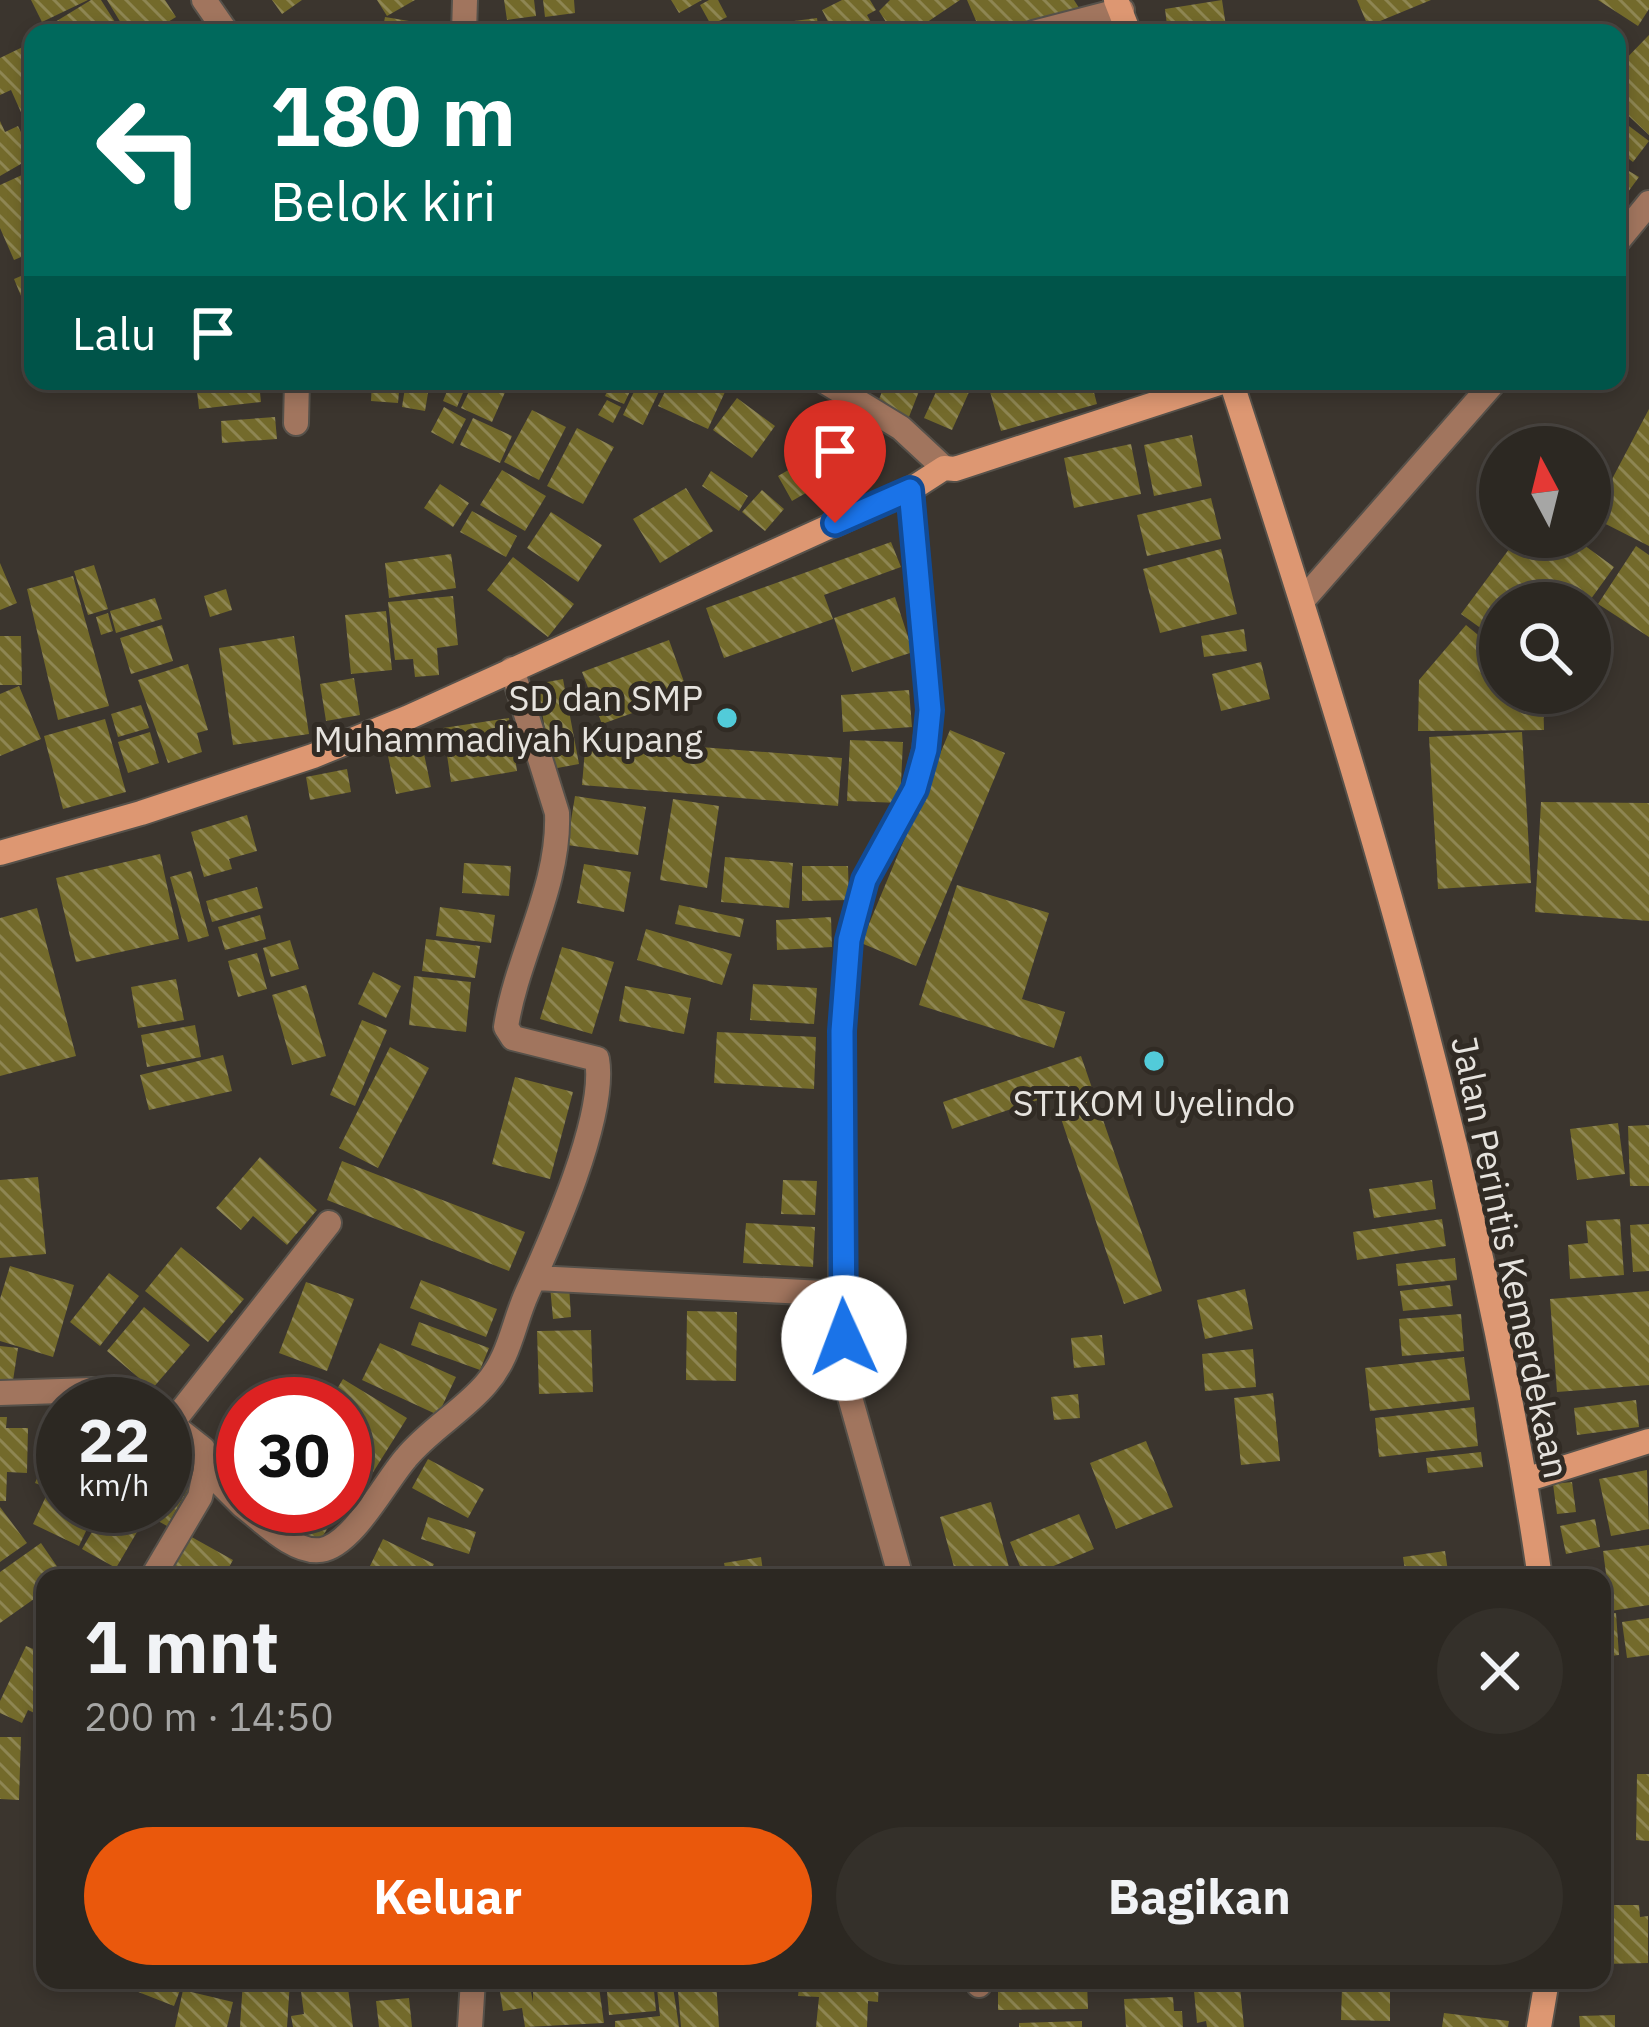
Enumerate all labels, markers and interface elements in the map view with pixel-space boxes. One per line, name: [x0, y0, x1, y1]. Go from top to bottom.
text: 180 m: [270, 60, 516, 169]
icon: left: [72, 72, 228, 228]
text: Belok kiri: [270, 166, 496, 236]
icon: arrive: [180, 300, 246, 366]
text: Lalu: [72, 304, 156, 362]
pin: [784, 400, 886, 523]
icon: arrive: [802, 418, 868, 484]
north arrow: [1479, 426, 1611, 558]
map controls: [1479, 426, 1611, 714]
button: search: [1479, 582, 1611, 714]
place label: SD dan SMP Muhammadiyah Kupang: [314, 674, 703, 762]
marker: SD dan SMP Muhammadiyah Kupang: [714, 705, 740, 731]
street label: Jalan Perintis Kemerdekaan: [1441, 1032, 1581, 1482]
marker: STIKOM Uyelindo: [1141, 1048, 1167, 1074]
place label: STIKOM Uyelindo: [1013, 1079, 1295, 1126]
position arrow: [781, 1275, 907, 1401]
speed limit sign: 30: [216, 1377, 372, 1533]
text: 22: [78, 1400, 150, 1479]
text: km/h: [79, 1465, 149, 1504]
text: 1 mnt: [84, 1599, 279, 1693]
button: close: [1437, 1608, 1563, 1734]
text: 200 m · 14:50: [84, 1691, 334, 1742]
button: Keluar: [84, 1827, 812, 1965]
button: Bagikan: [836, 1827, 1563, 1965]

